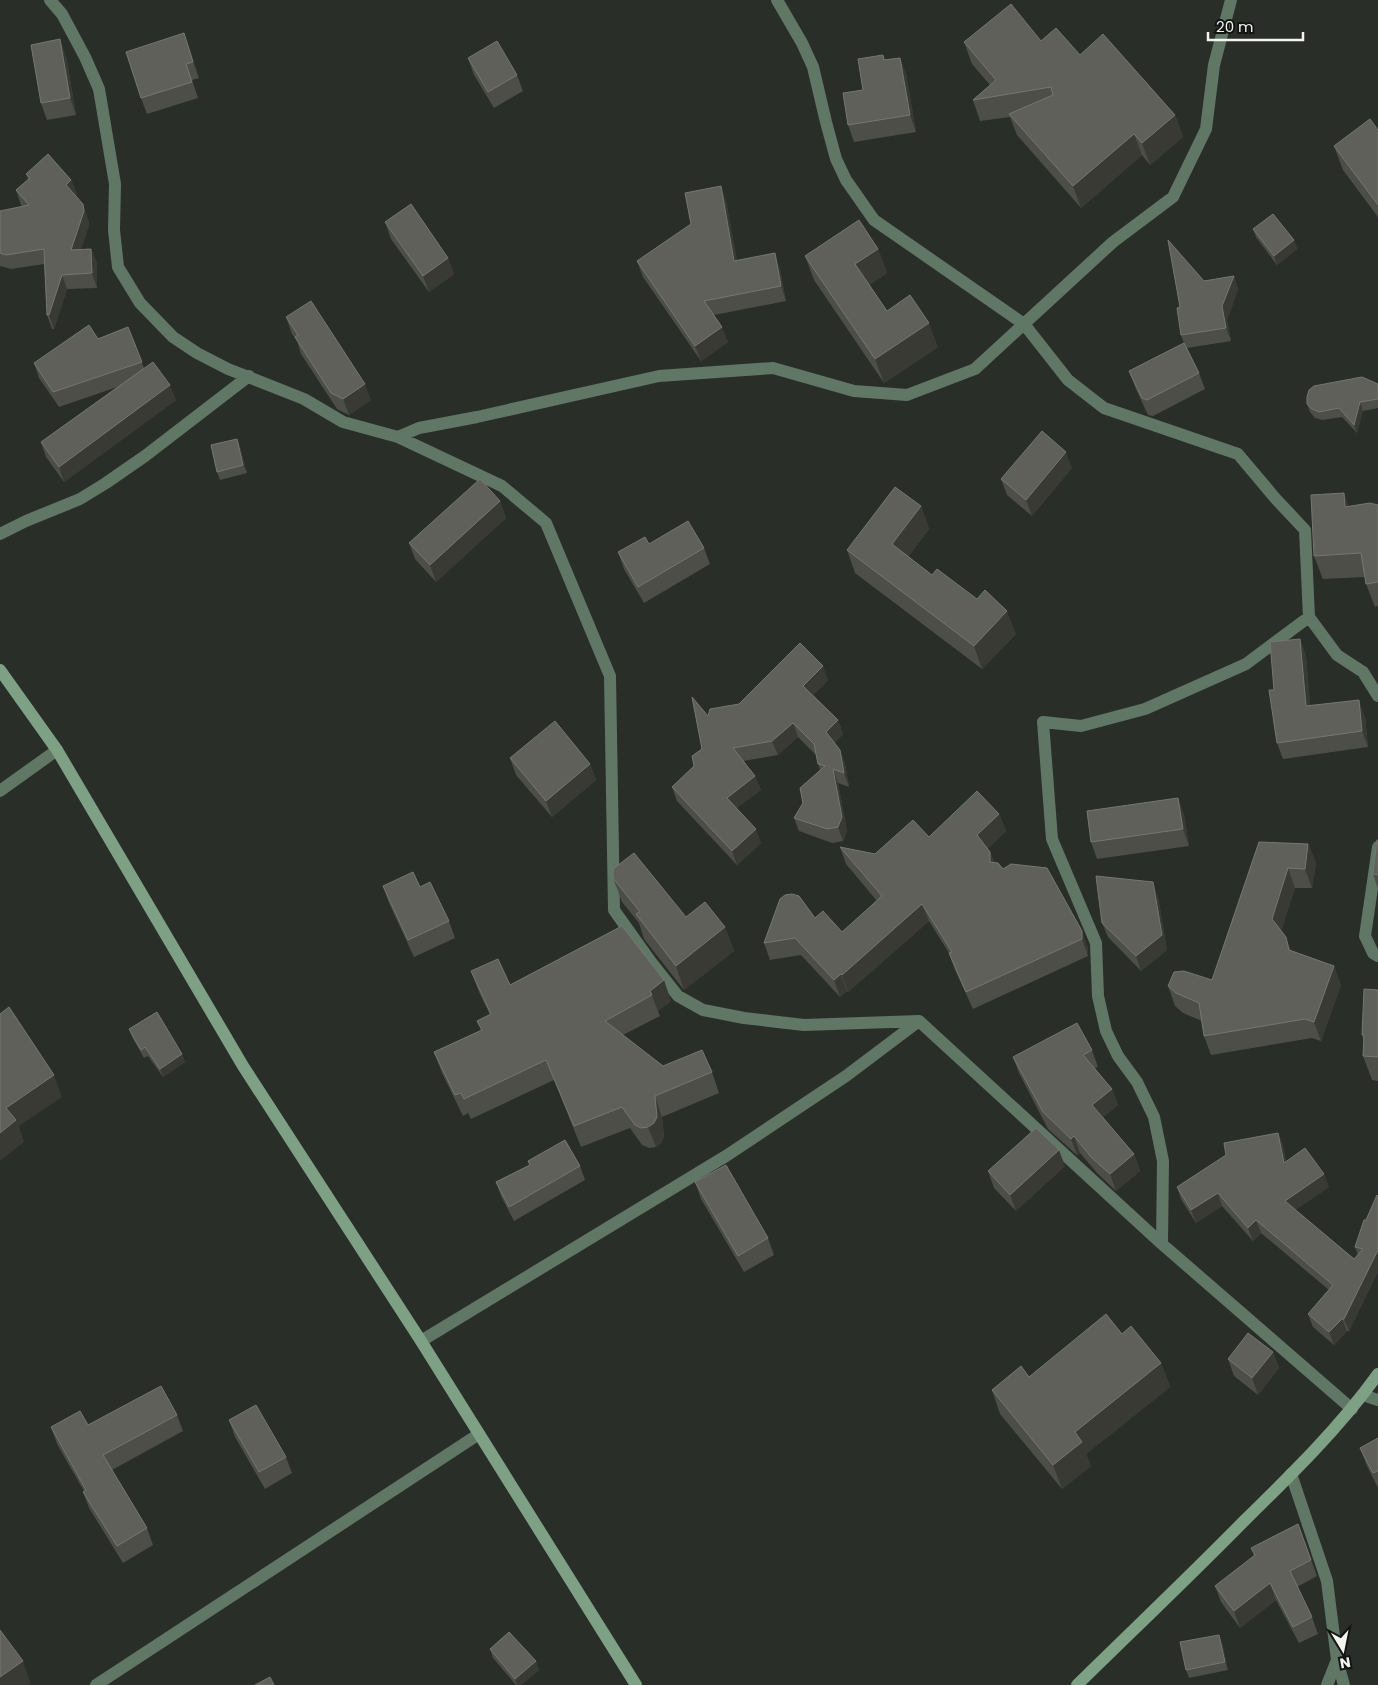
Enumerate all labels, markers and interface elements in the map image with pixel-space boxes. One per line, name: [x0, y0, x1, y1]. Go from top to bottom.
scale bar: [1208, 10, 1303, 42]
text: 20 m: [1216, 16, 1254, 37]
north arrow: [1318, 1625, 1368, 1675]
text: N: [1338, 1652, 1352, 1674]

